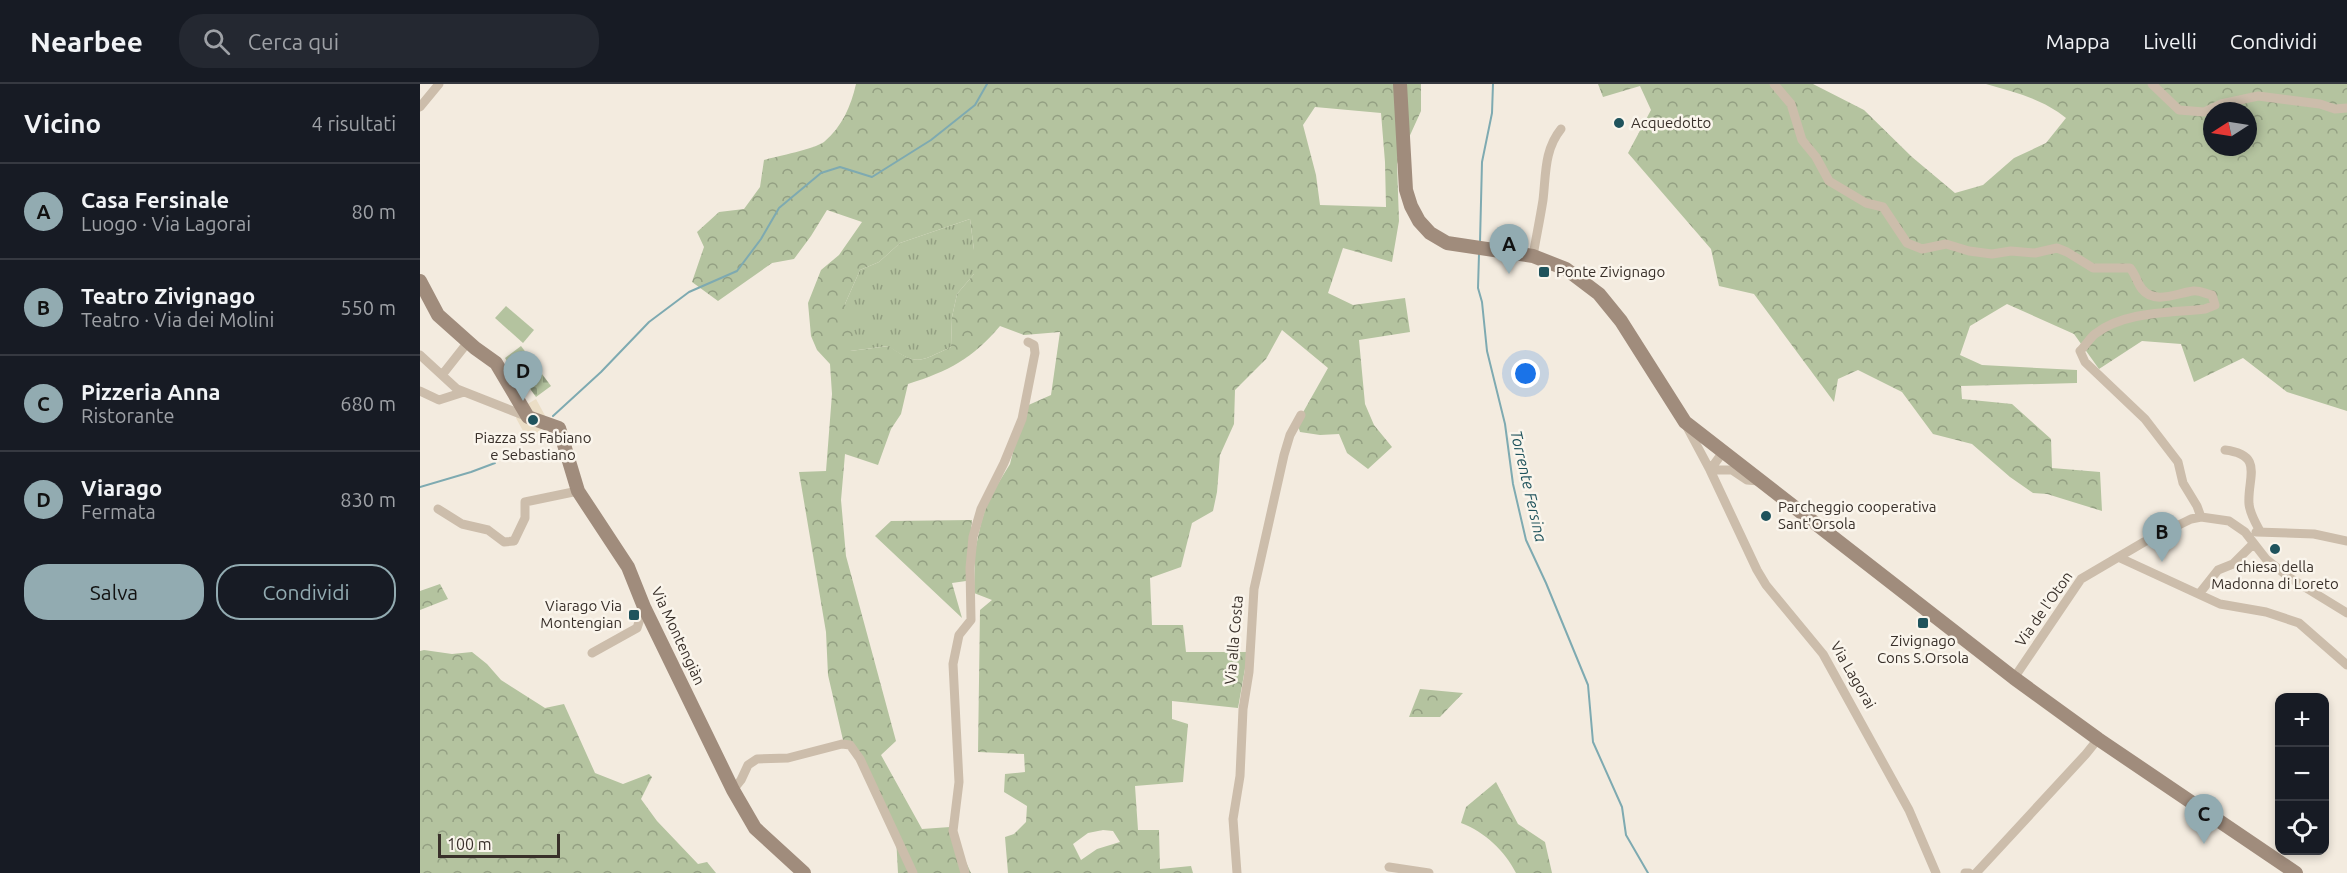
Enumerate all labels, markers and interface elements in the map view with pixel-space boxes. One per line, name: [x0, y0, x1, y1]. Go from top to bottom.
search box: [179, 14, 599, 68]
icon: search: [200, 25, 233, 58]
text: Nearbee: [30, 26, 143, 57]
text: Cerca qui: [248, 29, 339, 54]
text: Mappa: [2046, 29, 2110, 53]
text: Livelli: [2143, 29, 2197, 53]
text: Condividi: [2230, 29, 2317, 53]
north arrow: [2203, 102, 2257, 156]
text: Vicino: [24, 109, 101, 138]
text: 4 risultati: [312, 112, 396, 135]
place label: Acquedotto: [1631, 114, 1711, 131]
marker: Acquedotto: [1612, 116, 1626, 130]
text: Casa Fersinale: [81, 187, 229, 212]
text: A: [36, 200, 51, 223]
text: 80 m: [352, 200, 396, 223]
text: Luogo · Via Lagorai: [81, 212, 251, 235]
pin: A: [1490, 224, 1528, 274]
place label: Ponte Zivignago: [1556, 263, 1665, 280]
marker: Ponte Zivignago: [1537, 265, 1551, 279]
text: Teatro Zivignago: [81, 283, 255, 308]
text: B: [37, 296, 50, 319]
text: 550 m: [340, 296, 396, 319]
text: Teatro · Via dei Molini: [81, 308, 274, 331]
pin: D: [504, 352, 542, 401]
your location: [1511, 359, 1540, 388]
text: Pizzeria Anna: [81, 379, 220, 404]
text: C: [37, 392, 50, 415]
text: 680 m: [340, 392, 396, 415]
text: Ristorante: [81, 404, 175, 427]
marker: Piazza SS Fabiano e Sebastiano: [526, 413, 540, 427]
water label: Torrente Fersina: [1507, 428, 1551, 544]
place label: Piazza SS Fabiano e Sebastiano: [475, 429, 591, 463]
text: Viarago: [81, 475, 162, 500]
text: D: [36, 488, 51, 511]
text: 830 m: [340, 488, 396, 511]
place label: Parcheggio cooperativa Sant'Orsola: [1778, 498, 1937, 532]
text: Fermata: [81, 500, 156, 523]
marker: Parcheggio cooperativa Sant'Orsola: [1759, 509, 1773, 523]
pin: B: [2142, 512, 2182, 562]
marker: chiesa della Madonna di Loreto: [2268, 542, 2282, 556]
place label: chiesa della Madonna di Loreto: [2211, 558, 2339, 592]
button: Salva: [24, 564, 204, 620]
button: Condividi: [216, 564, 396, 620]
street label: Via de l'Oton: [2012, 568, 2076, 649]
street label: Via Montengiàn: [648, 584, 709, 688]
street label: Via alla Costa: [1221, 595, 1246, 685]
place label: Viarago Via Montengian: [540, 597, 622, 631]
marker: Viarago Via Montengian: [627, 608, 641, 622]
marker: Zivignago Cons S.Orsola: [1916, 616, 1930, 630]
place label: Zivignago Cons S.Orsola: [1877, 632, 1969, 666]
street label: Via Lagorai: [1827, 638, 1879, 711]
map controls: [2275, 693, 2329, 855]
button: +: [2275, 693, 2329, 747]
button: −: [2275, 747, 2329, 801]
pin: C: [2184, 794, 2224, 844]
button: locate: [2275, 801, 2329, 855]
scale bar: [438, 831, 560, 858]
text: 100 m: [447, 835, 492, 853]

